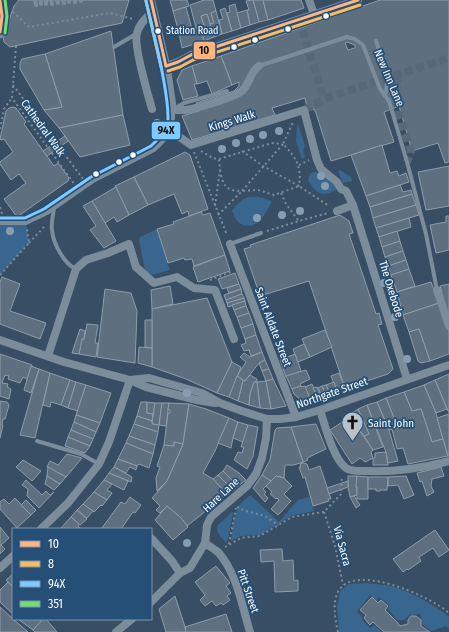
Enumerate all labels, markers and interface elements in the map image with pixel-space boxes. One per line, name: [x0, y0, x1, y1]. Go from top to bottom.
unlabelled marker: [321, 11, 331, 21]
unlabelled marker: [283, 24, 293, 34]
place label: Station Road: [166, 25, 218, 37]
marker: Station Road: [153, 26, 163, 36]
unlabelled marker: [250, 35, 260, 45]
line badge: 10: [193, 41, 216, 60]
unlabelled marker: [229, 42, 239, 52]
text: 10: [199, 44, 209, 57]
street label: New Inn Lane: [371, 48, 407, 108]
street label: Cathedral Walk: [18, 97, 68, 160]
street label: Kings Walk: [207, 108, 258, 134]
line badge: 94X: [151, 121, 181, 140]
text: 94X: [157, 124, 175, 137]
unlabelled marker: [128, 150, 138, 160]
unlabelled marker: [114, 157, 124, 167]
unlabelled marker: [91, 169, 101, 179]
street label: The Oxebode: [376, 259, 406, 319]
street label: Saint Aldate Street: [252, 285, 294, 369]
street label: Northgate Street: [295, 375, 370, 411]
church icon: Saint John: [340, 410, 366, 443]
place label: Saint John: [368, 417, 414, 430]
street label: Hare Lane: [200, 475, 242, 515]
street label: Via Sacra: [330, 525, 354, 567]
legend: [12, 528, 152, 620]
text: 10: [48, 537, 59, 551]
text: 8: [48, 557, 54, 571]
street label: Pitt Street: [234, 567, 262, 615]
text: 94X: [48, 577, 66, 591]
text: 351: [48, 597, 63, 611]

